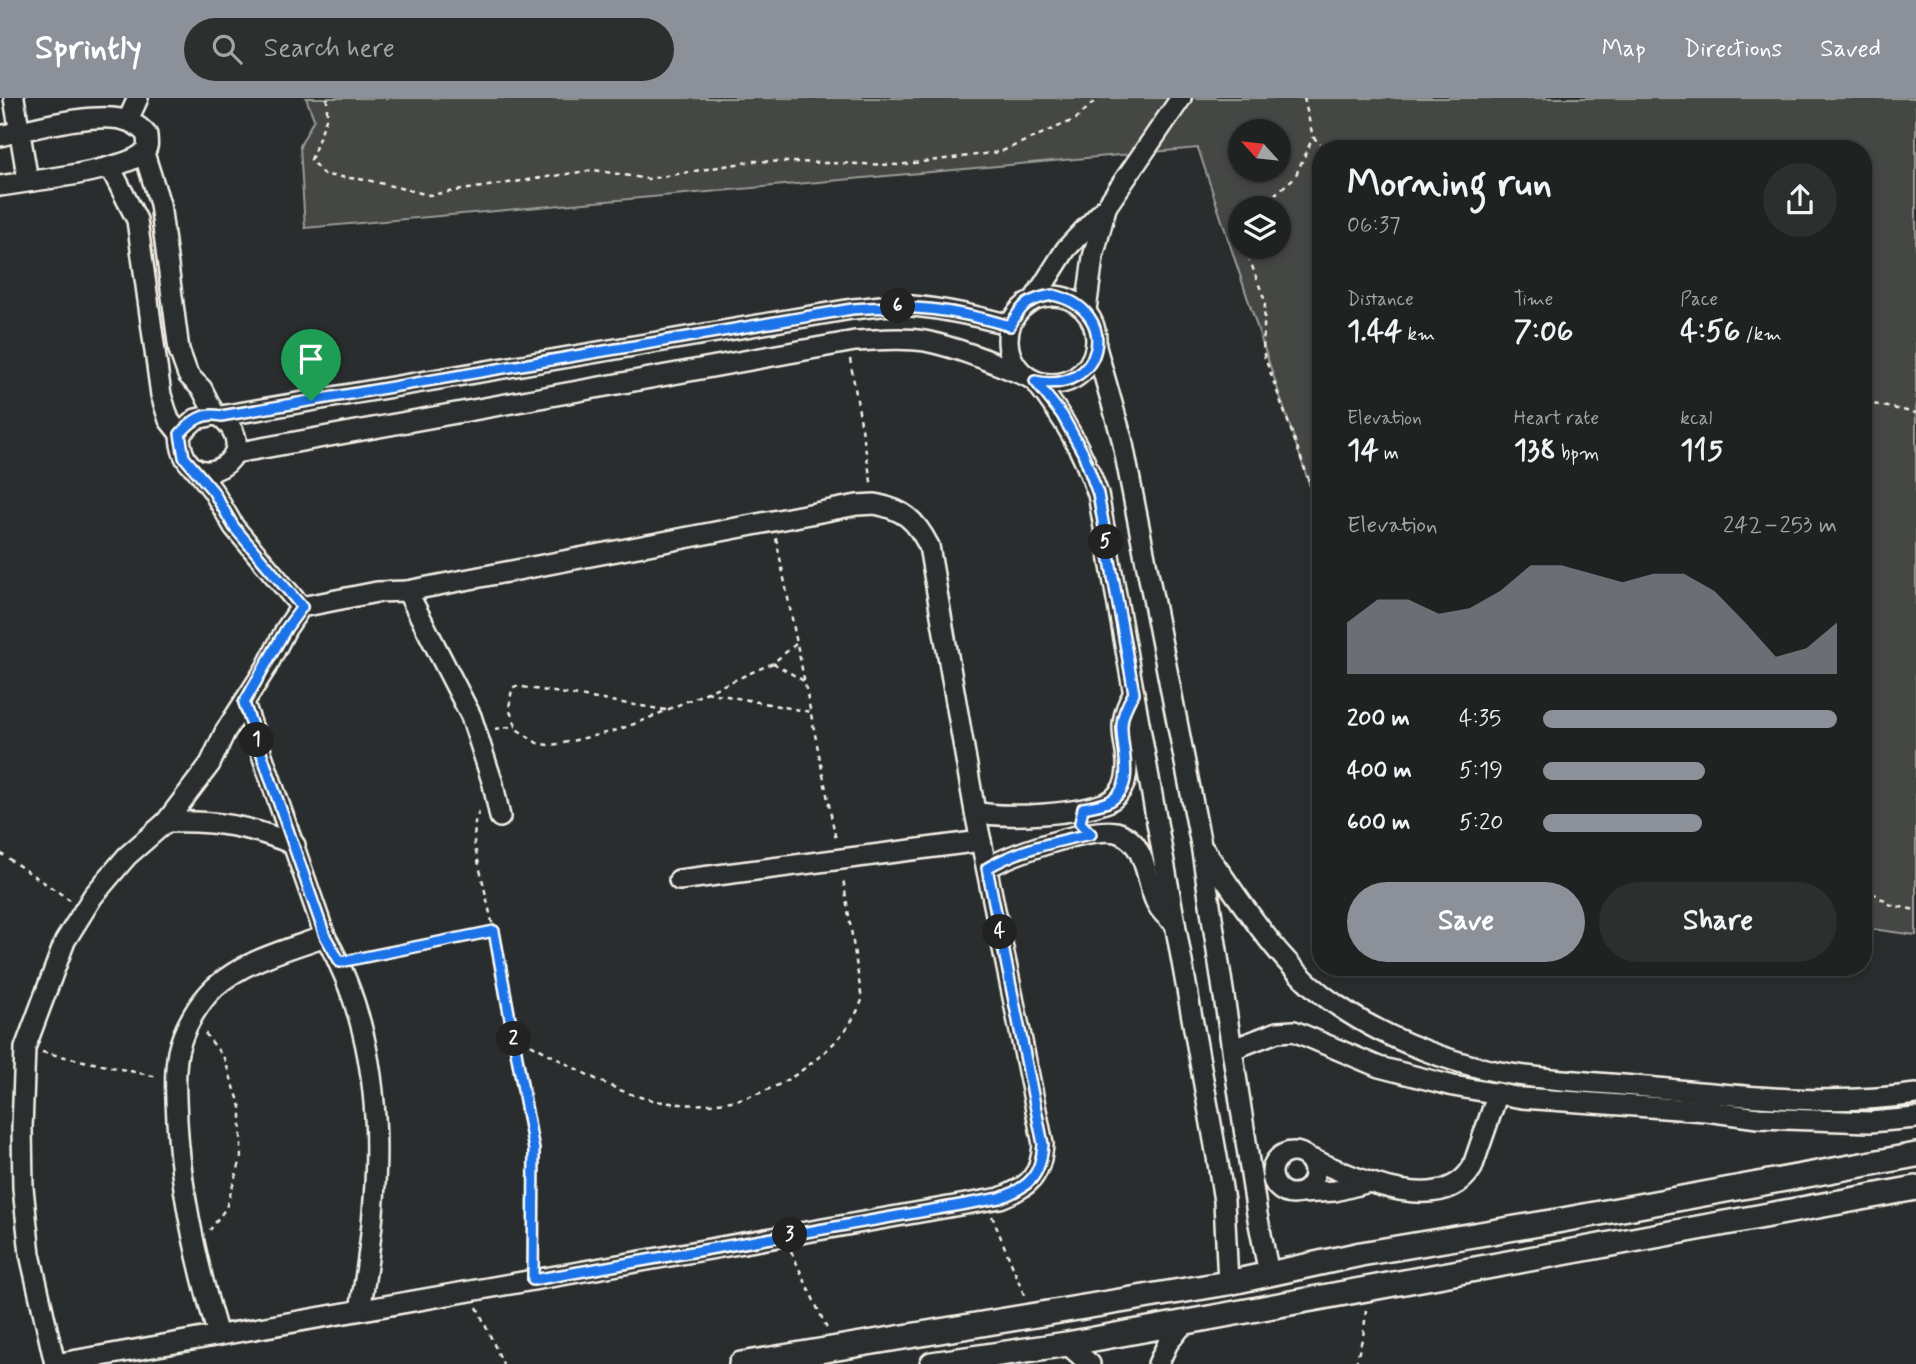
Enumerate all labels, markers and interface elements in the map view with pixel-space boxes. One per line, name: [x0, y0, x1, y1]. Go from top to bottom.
search box: [184, 18, 674, 81]
text: Sprintly: [35, 27, 142, 71]
icon: search: [208, 30, 246, 68]
text: Search here: [264, 32, 395, 66]
text: Map: [1602, 34, 1646, 65]
text: Directions: [1684, 34, 1782, 65]
text: Saved: [1820, 34, 1881, 65]
north arrow: [1228, 119, 1292, 182]
map controls: [1228, 119, 1291, 259]
text: Morning run: [1347, 160, 1552, 209]
button: share: [1763, 163, 1837, 237]
button: layers: [1228, 196, 1291, 259]
text: 06:37: [1347, 211, 1401, 241]
text: Distance: [1347, 287, 1414, 312]
text: Time: [1514, 287, 1553, 312]
text: Pace: [1680, 287, 1718, 312]
pin: 6: [880, 288, 916, 324]
text: 6: [893, 293, 902, 318]
text: 1.44: [1347, 312, 1402, 351]
text: 7:06: [1514, 312, 1573, 351]
text: 4:56: [1680, 312, 1740, 351]
text: km: [1402, 322, 1435, 347]
text: /km: [1740, 322, 1782, 347]
pin: [281, 329, 341, 401]
icon: arrive: [292, 340, 330, 378]
text: Elevation: [1347, 406, 1422, 431]
text: Heart rate: [1514, 406, 1599, 431]
text: kcal: [1680, 406, 1712, 431]
text: 14: [1347, 431, 1379, 470]
text: 138: [1514, 431, 1556, 470]
text: 115: [1680, 431, 1723, 470]
text: m: [1379, 441, 1399, 466]
text: bpm: [1556, 441, 1599, 466]
text: Elevation: [1347, 511, 1438, 541]
text: 242–253 m: [1723, 511, 1837, 541]
pin: 5: [1088, 524, 1124, 560]
text: 5: [1100, 529, 1111, 554]
text: 200 m: [1347, 704, 1410, 734]
text: 4:35: [1459, 704, 1501, 734]
pin: 1: [240, 722, 274, 758]
text: 1: [252, 727, 261, 752]
text: 400 m: [1347, 756, 1412, 786]
text: 5:19: [1459, 756, 1503, 786]
text: 600 m: [1347, 808, 1410, 838]
text: 5:20: [1459, 808, 1503, 838]
button: Save: [1347, 882, 1585, 962]
button: Share: [1599, 882, 1837, 962]
pin: 4: [982, 914, 1018, 950]
text: 4: [994, 919, 1005, 944]
pin: 2: [496, 1021, 532, 1056]
text: 2: [509, 1026, 518, 1051]
pin: 3: [772, 1218, 808, 1252]
text: 3: [785, 1222, 794, 1247]

